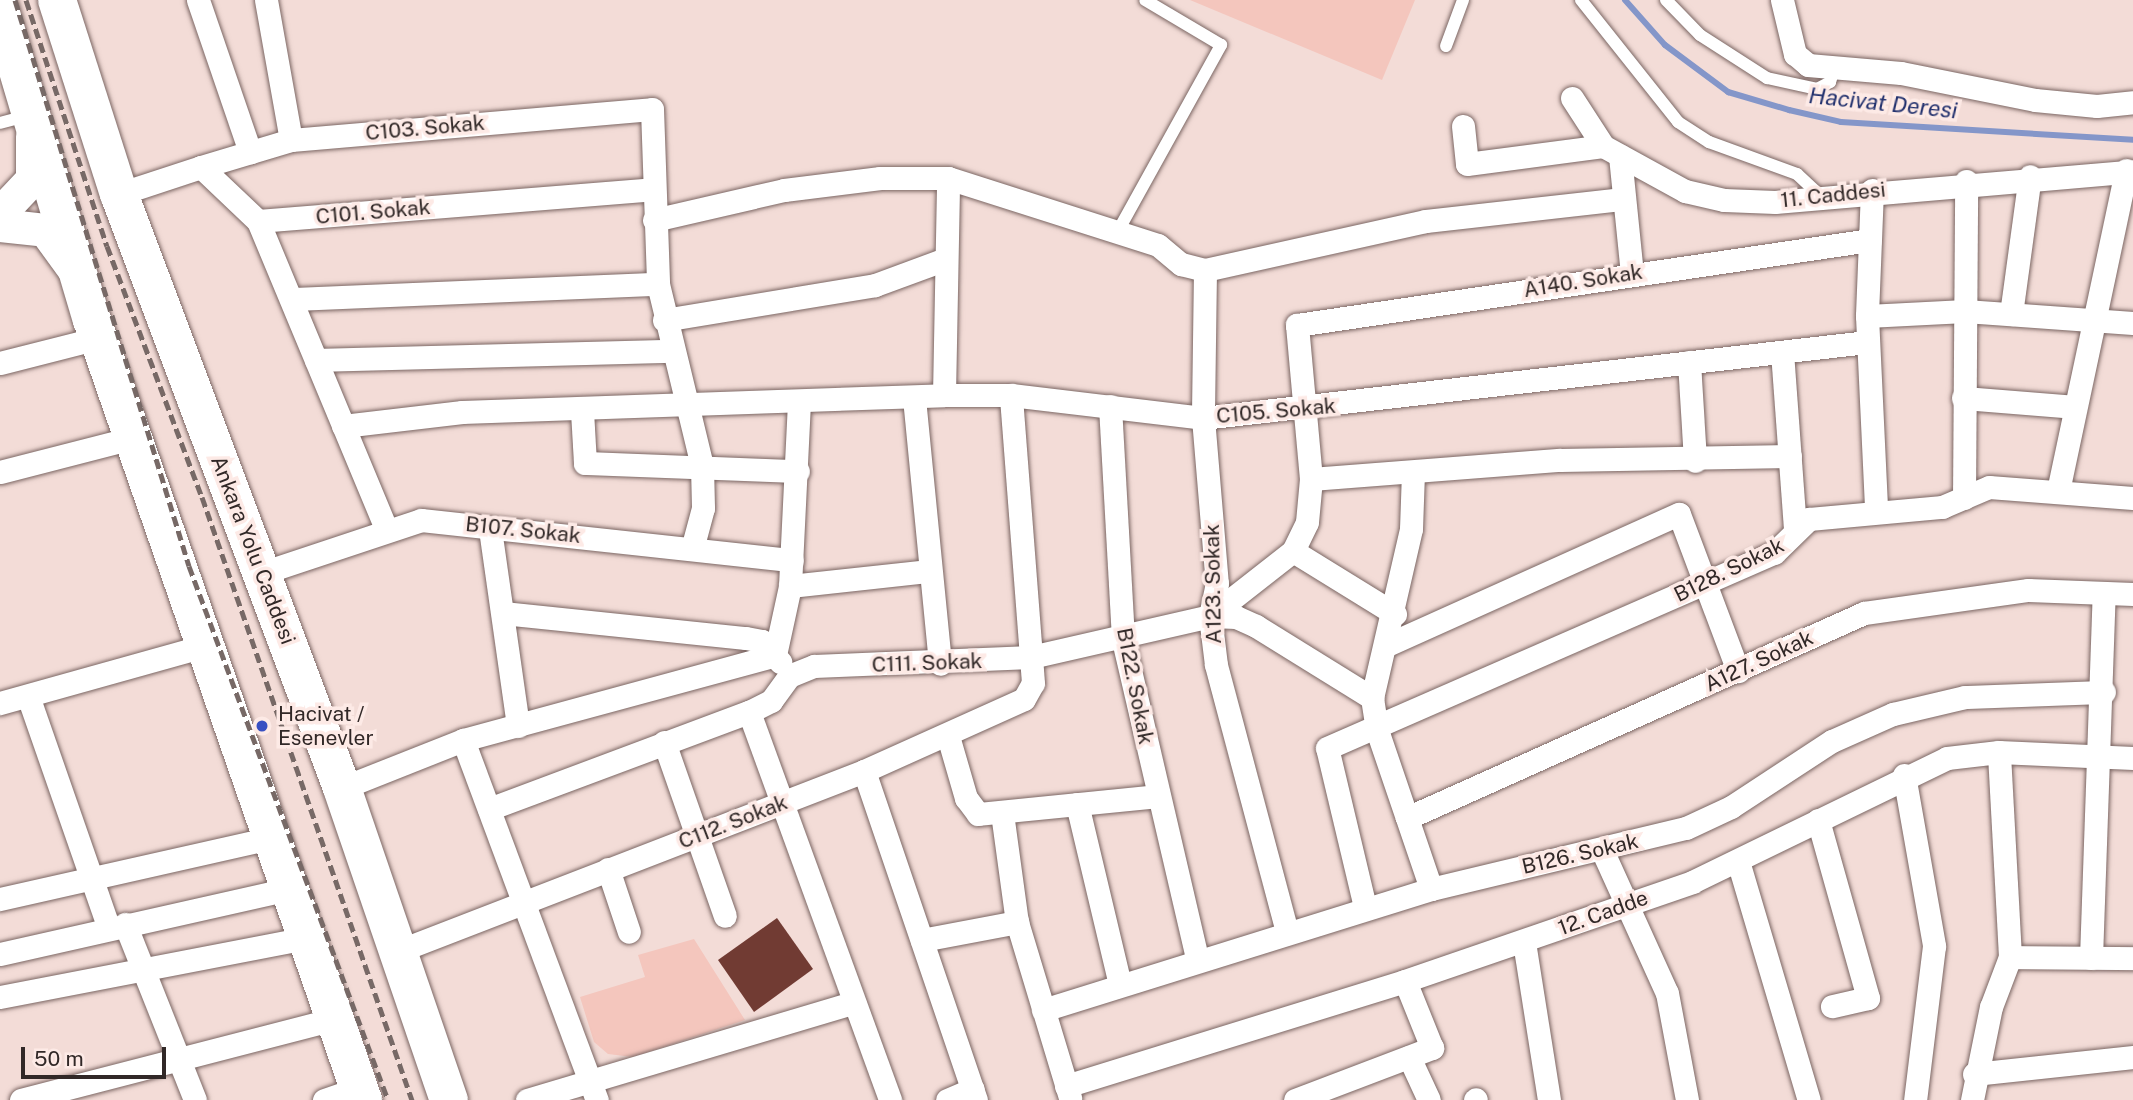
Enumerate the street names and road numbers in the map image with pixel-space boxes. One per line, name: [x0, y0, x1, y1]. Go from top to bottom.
street label: C103. Sokak: [364, 110, 486, 146]
street label: 11. Caddesi: [1779, 177, 1887, 213]
street label: C101. Sokak: [315, 194, 431, 230]
street label: A140. Sokak: [1522, 259, 1644, 303]
street label: C105. Sokak: [1215, 393, 1337, 429]
street label: Ankara Yolu Caddesi: [205, 452, 301, 648]
street label: B107. Sokak: [464, 511, 582, 549]
street label: A123. Sokak: [1199, 524, 1227, 644]
street label: B128. Sokak: [1670, 532, 1788, 608]
street label: A127. Sokak: [1701, 625, 1817, 697]
street label: B122. Sokak: [1111, 626, 1159, 746]
street label: C111. Sokak: [871, 648, 983, 678]
street label: C112. Sokak: [675, 790, 791, 854]
street label: B126. Sokak: [1519, 828, 1641, 880]
street label: 12. Cadde: [1555, 885, 1651, 941]

